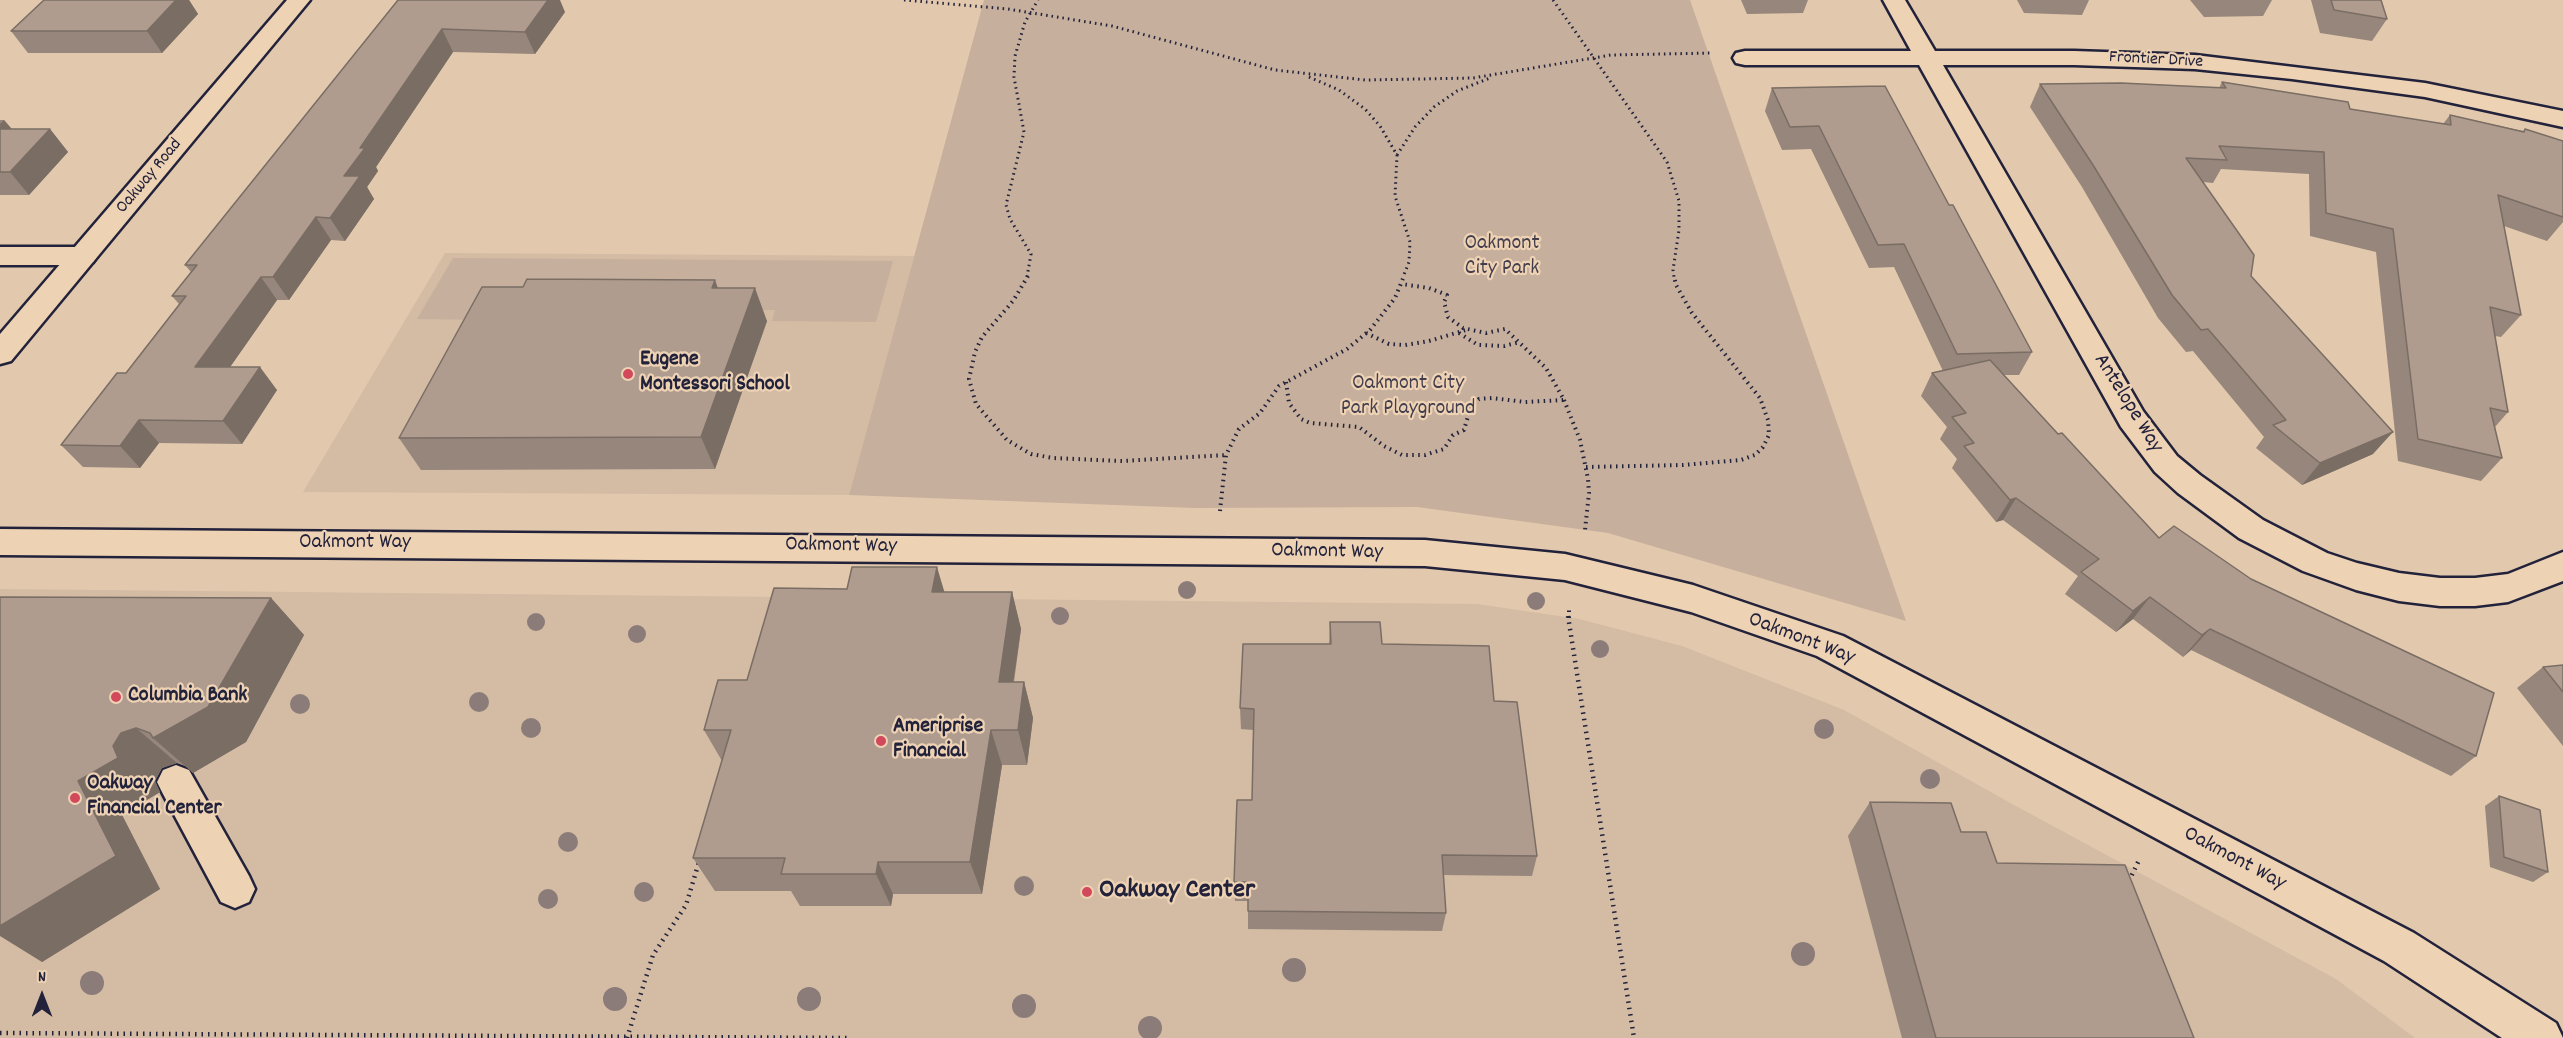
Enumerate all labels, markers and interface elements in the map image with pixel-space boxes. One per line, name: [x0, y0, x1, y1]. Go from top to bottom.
street label: Frontier Drive: [2108, 48, 2204, 74]
street label: Oakway Road: [112, 135, 188, 219]
park label: Oakmont City Park: [1464, 232, 1540, 284]
place label: Eugene Montessori School: [640, 348, 790, 400]
street label: Antelope Way: [2086, 350, 2168, 458]
marker: Eugene Montessori School: [621, 367, 635, 381]
park label: Oakmont City Park Playground: [1341, 372, 1475, 424]
street label: Oakmont Way: [299, 531, 411, 557]
street label: Oakmont Way: [785, 533, 897, 561]
street label: Oakmont Way: [1271, 539, 1383, 567]
street label: Oakmont Way: [1744, 608, 1858, 672]
place label: Columbia Bank: [128, 684, 247, 710]
marker: Columbia Bank: [109, 690, 123, 704]
place label: Ameriprise Financial: [893, 715, 983, 766]
marker: Ameriprise Financial: [874, 734, 888, 748]
place label: Oakway Financial Center: [87, 772, 222, 824]
marker: Oakway Financial Center: [68, 791, 82, 805]
street label: Oakmont Way: [2178, 822, 2290, 898]
place label: Oakway Center: [1099, 876, 1255, 908]
marker: Oakway Center: [1080, 885, 1094, 899]
north arrow: [12, 966, 72, 1026]
text: N: [38, 966, 46, 989]

